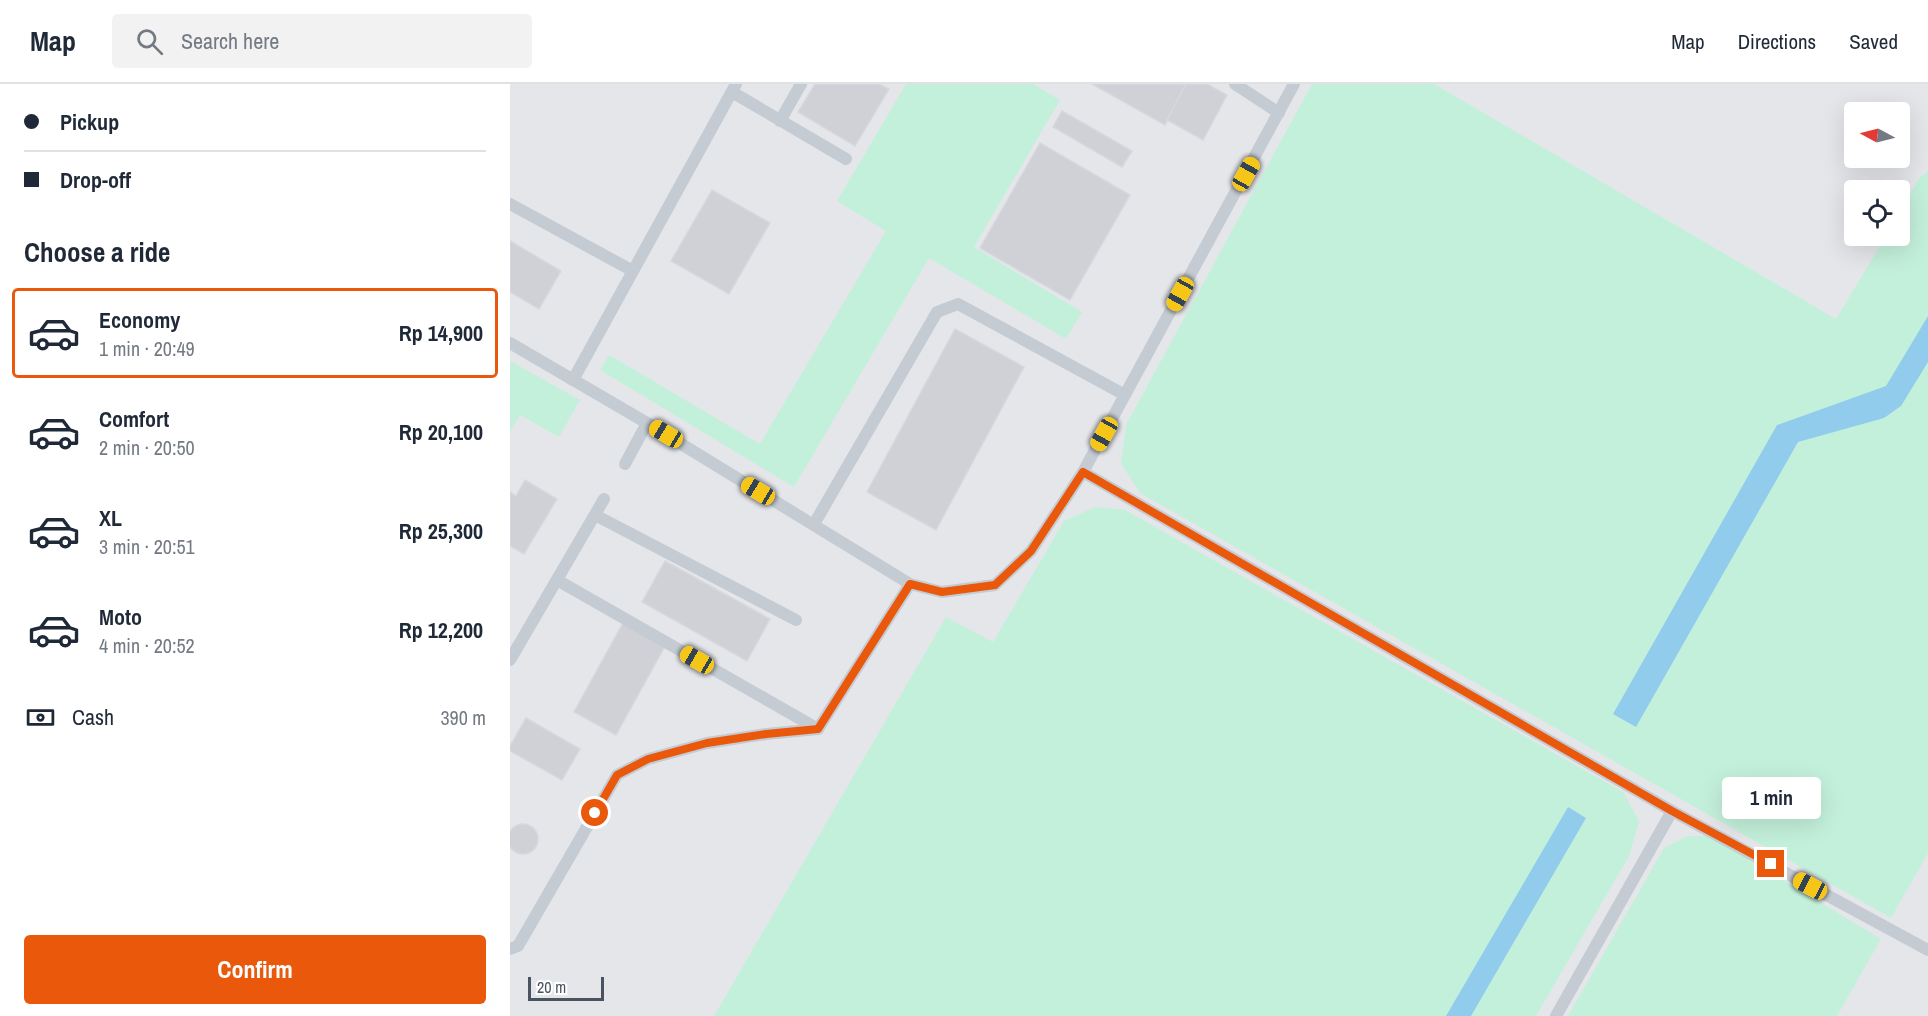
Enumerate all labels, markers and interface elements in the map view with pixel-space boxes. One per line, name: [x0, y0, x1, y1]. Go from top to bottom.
search box: [112, 14, 532, 68]
text: Map: [30, 22, 76, 60]
icon: search: [133, 25, 166, 58]
text: Search here: [181, 26, 279, 56]
text: Map: [1671, 27, 1705, 56]
text: Directions: [1738, 27, 1816, 56]
text: Saved: [1849, 27, 1898, 56]
north arrow: [1844, 102, 1910, 168]
map controls: [1844, 102, 1910, 246]
text: Pickup: [60, 107, 119, 137]
car: [1229, 154, 1263, 194]
text: Drop-off: [60, 165, 131, 195]
button: locate: [1844, 180, 1910, 246]
text: Choose a ride: [24, 234, 170, 270]
car: [1163, 274, 1197, 314]
text: Economy: [99, 305, 180, 335]
icon: car: [27, 306, 81, 360]
text: Rp 14,900: [399, 318, 483, 348]
text: 1 min · 20:49: [99, 335, 195, 362]
text: Comfort: [99, 404, 169, 434]
icon: car: [27, 405, 81, 459]
car: [1087, 414, 1121, 454]
text: Rp 20,100: [399, 417, 483, 447]
car: [646, 417, 686, 451]
text: 2 min · 20:50: [99, 434, 195, 461]
car: [738, 474, 778, 508]
text: XL: [99, 503, 122, 533]
icon: car: [27, 504, 81, 558]
text: Rp 25,300: [399, 516, 483, 546]
text: 3 min · 20:51: [99, 533, 195, 560]
text: Moto: [99, 602, 142, 632]
icon: car: [27, 603, 81, 657]
text: Rp 12,200: [399, 615, 483, 645]
text: 4 min · 20:52: [99, 632, 195, 659]
car: [677, 643, 717, 677]
icon: cash: [24, 701, 57, 734]
text: Cash: [72, 702, 114, 732]
text: 390 m: [440, 704, 486, 731]
callout: 1 min: [1722, 777, 1820, 819]
text: 1 min: [1750, 784, 1793, 811]
route start: [581, 799, 608, 826]
route end: [1757, 850, 1784, 877]
car: [1790, 870, 1830, 902]
button: Confirm: [24, 935, 486, 1004]
scale bar: [528, 974, 604, 1002]
text: 20 m: [537, 976, 566, 998]

